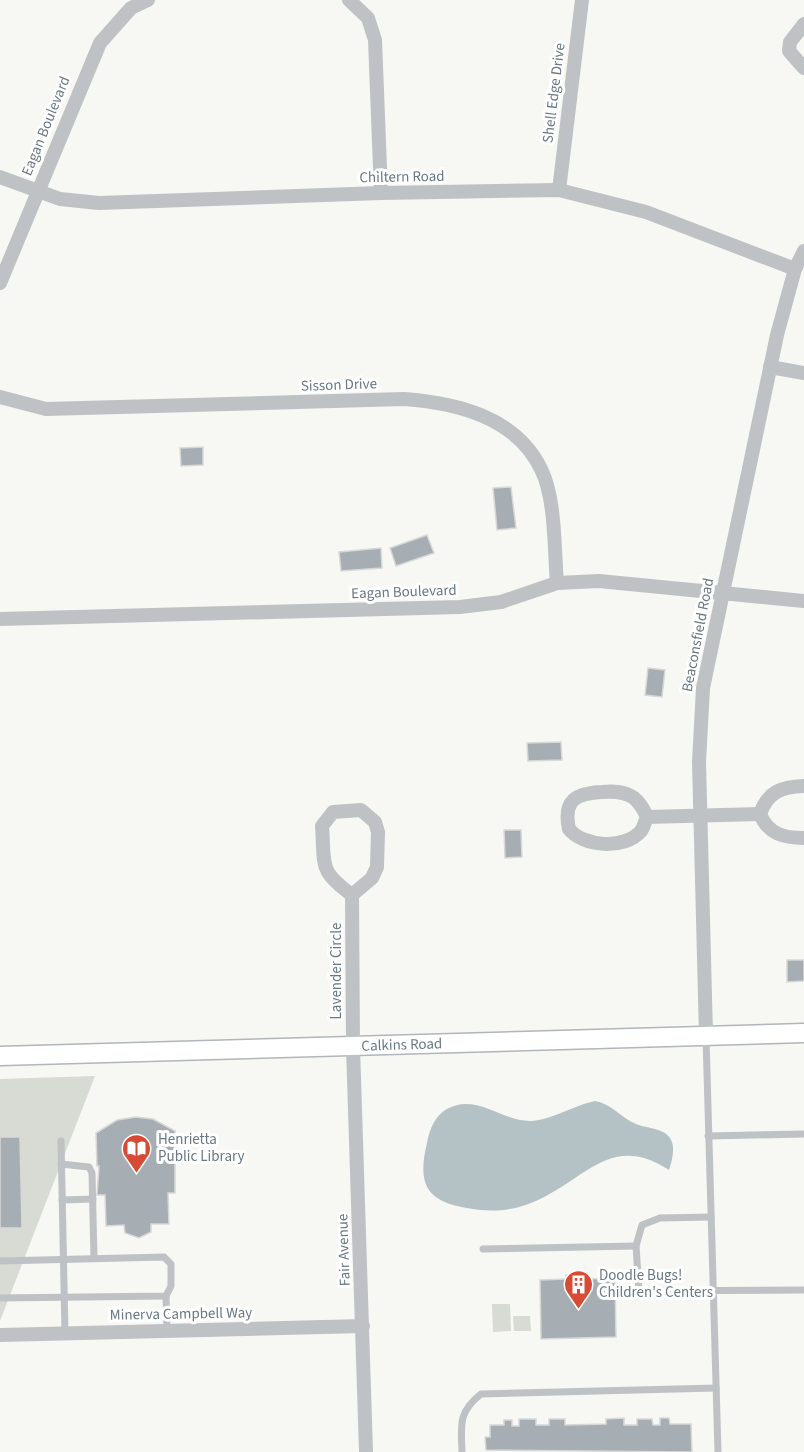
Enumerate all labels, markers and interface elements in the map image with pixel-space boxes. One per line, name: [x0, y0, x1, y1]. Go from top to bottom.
street label: Shell Edge Drive: [537, 42, 571, 144]
street label: Eagan Boulevard: [16, 73, 76, 179]
street label: Chiltern Road: [359, 166, 445, 188]
street label: Sisson Drive: [301, 373, 377, 397]
street label: Beaconsfield Road: [677, 576, 719, 694]
street label: Eagan Boulevard: [351, 580, 457, 604]
street label: Lavender Circle: [326, 923, 347, 1019]
street label: Calkins Road: [361, 1033, 443, 1056]
place label: Henrietta Public Library: [158, 1129, 245, 1167]
library icon: Henrietta Public Library: [121, 1132, 153, 1174]
street label: Fair Avenue: [332, 1213, 356, 1287]
place label: Doodle Bugs! Children's Centers: [599, 1265, 713, 1303]
building icon: Doodle Bugs! Children's Centers: [562, 1268, 594, 1310]
street label: Minerva Campbell Way: [110, 1302, 252, 1326]

